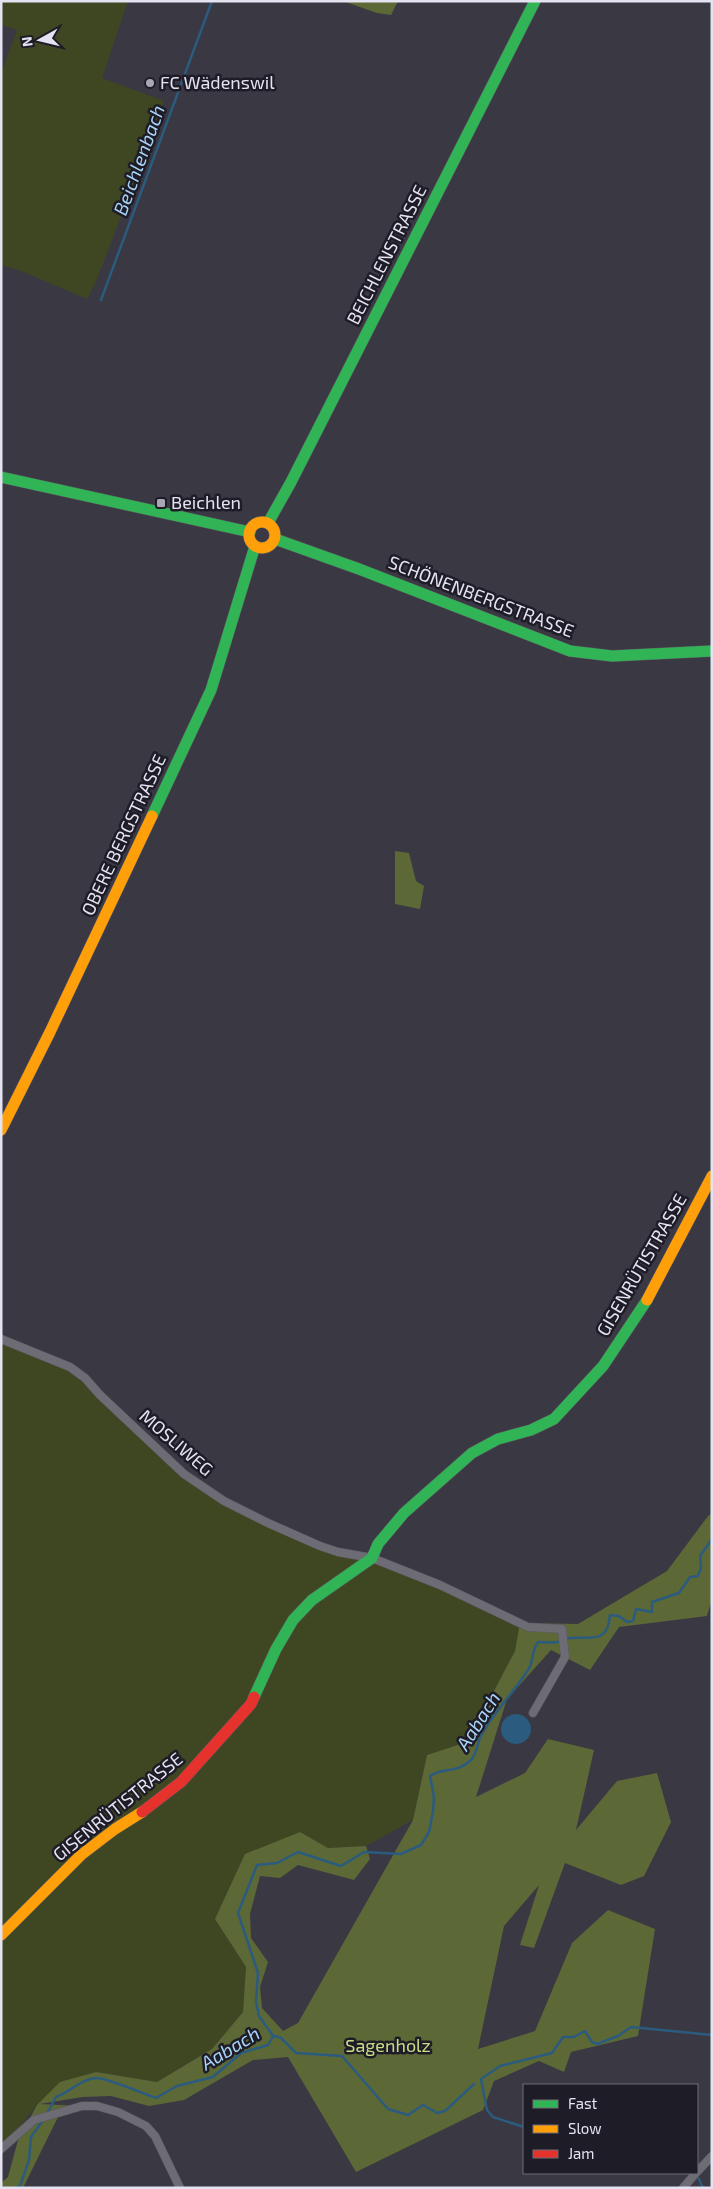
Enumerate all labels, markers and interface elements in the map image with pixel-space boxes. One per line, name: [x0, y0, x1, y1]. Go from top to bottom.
north arrow: [15, 15, 65, 65]
text: N: [18, 36, 36, 48]
place label: FC Wädenswil: [160, 71, 275, 93]
marker: FC Wädenswil: [144, 77, 156, 89]
water label: Beichlenbach: [108, 102, 169, 218]
street label: BEICHLENSTRASSE: [341, 181, 431, 328]
place label: Beichlen: [171, 491, 241, 513]
marker: Beichlen: [155, 497, 167, 509]
street label: SCHÖNENBERGSTRASSE: [386, 551, 577, 642]
street label: OBERE BERGSTRASSE: [76, 750, 170, 919]
street label: GISENRÜTISTRASSE: [592, 1190, 691, 1339]
street label: MOSLIWEG: [135, 1404, 218, 1480]
water label: Aabach: [450, 1687, 504, 1755]
street label: GISENRÜTISTRASSE: [48, 1747, 187, 1865]
water label: Aabach: [195, 2021, 263, 2075]
park label: Sagenholz: [345, 2034, 431, 2056]
legend: [523, 2084, 698, 2174]
text: Fast: [568, 2094, 598, 2112]
text: Slow: [568, 2119, 602, 2137]
text: Jam: [568, 2144, 594, 2162]

